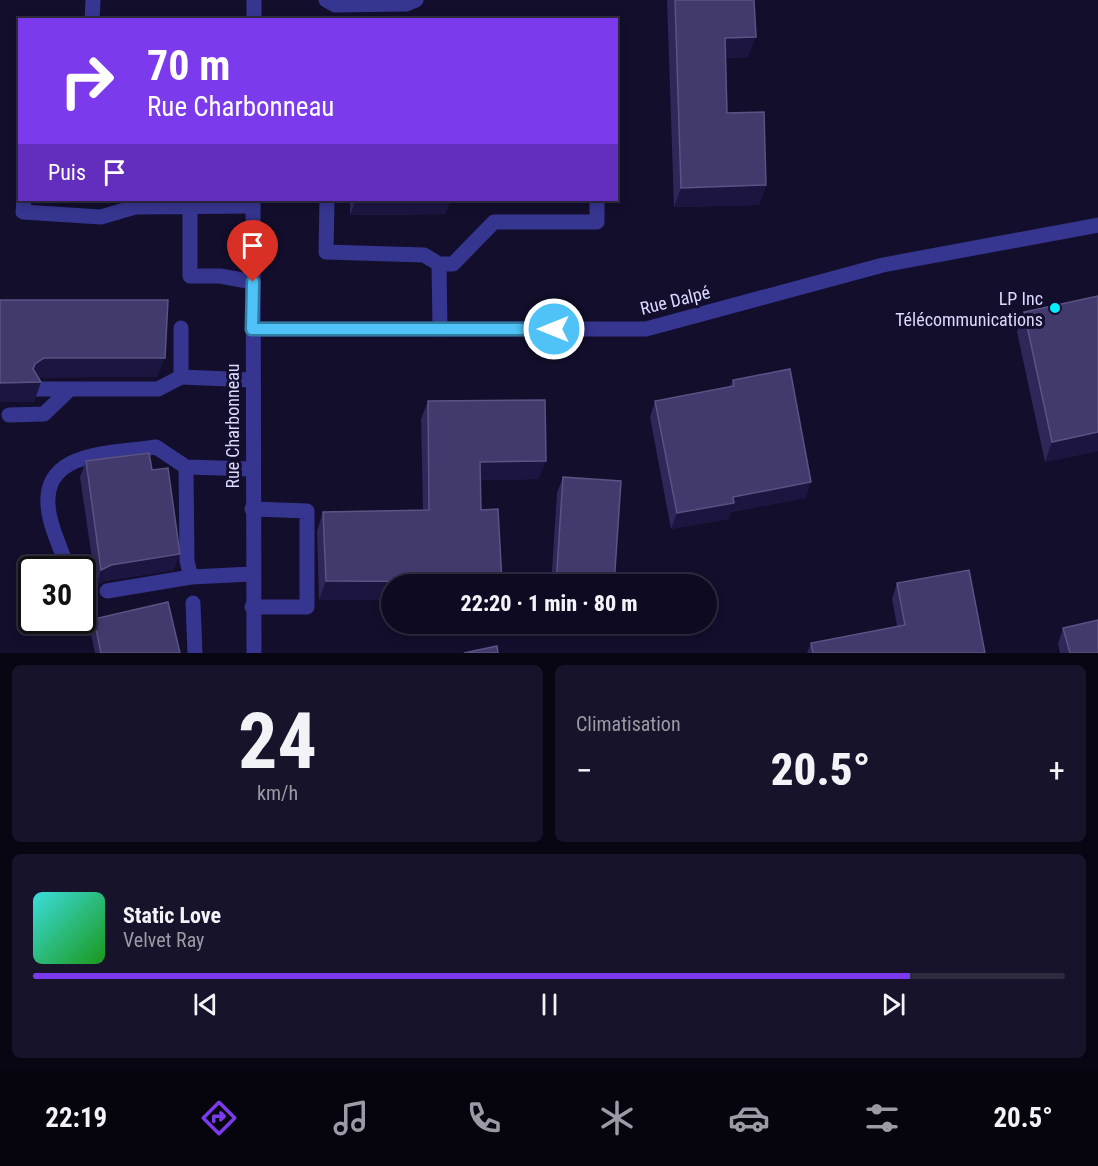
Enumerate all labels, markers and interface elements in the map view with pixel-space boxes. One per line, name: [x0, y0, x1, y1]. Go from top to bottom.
text: 70 m: [147, 41, 230, 90]
icon: right: [48, 42, 126, 120]
text: Rue Charbonneau: [147, 91, 334, 123]
icon: arrive: [98, 156, 131, 189]
text: Puis: [48, 160, 86, 185]
pin: [227, 220, 278, 282]
icon: arrive: [236, 229, 269, 262]
street label: Rue Dalpé: [638, 281, 712, 319]
place label: LP Inc Télécommunications: [895, 288, 1043, 330]
position arrow: [522, 297, 586, 361]
marker: LP Inc Télécommunications: [1048, 301, 1062, 315]
street label: Rue Charbonneau: [222, 364, 243, 488]
speed limit sign: 30: [18, 556, 96, 634]
text: 22:20 · 1 min · 80 m: [461, 591, 637, 616]
text: 24: [238, 696, 317, 787]
text: Climatisation: [576, 712, 681, 736]
text: 20.5°: [771, 743, 870, 796]
text: −: [576, 751, 593, 790]
text: +: [1049, 751, 1065, 790]
text: km/h: [257, 781, 298, 805]
text: Static Love: [123, 903, 221, 928]
text: Velvet Ray: [123, 928, 204, 952]
icon: previous: [189, 988, 222, 1021]
icon: pause: [533, 988, 566, 1021]
icon: next: [877, 988, 910, 1021]
icon: directions: [198, 1097, 240, 1139]
icon: music: [330, 1097, 372, 1139]
icon: phone: [463, 1097, 505, 1139]
icon: climate: [596, 1097, 638, 1139]
icon: car: [728, 1097, 770, 1139]
icon: filters: [861, 1097, 903, 1139]
text: 22:19: [45, 1102, 107, 1134]
text: 20.5°: [993, 1102, 1053, 1134]

